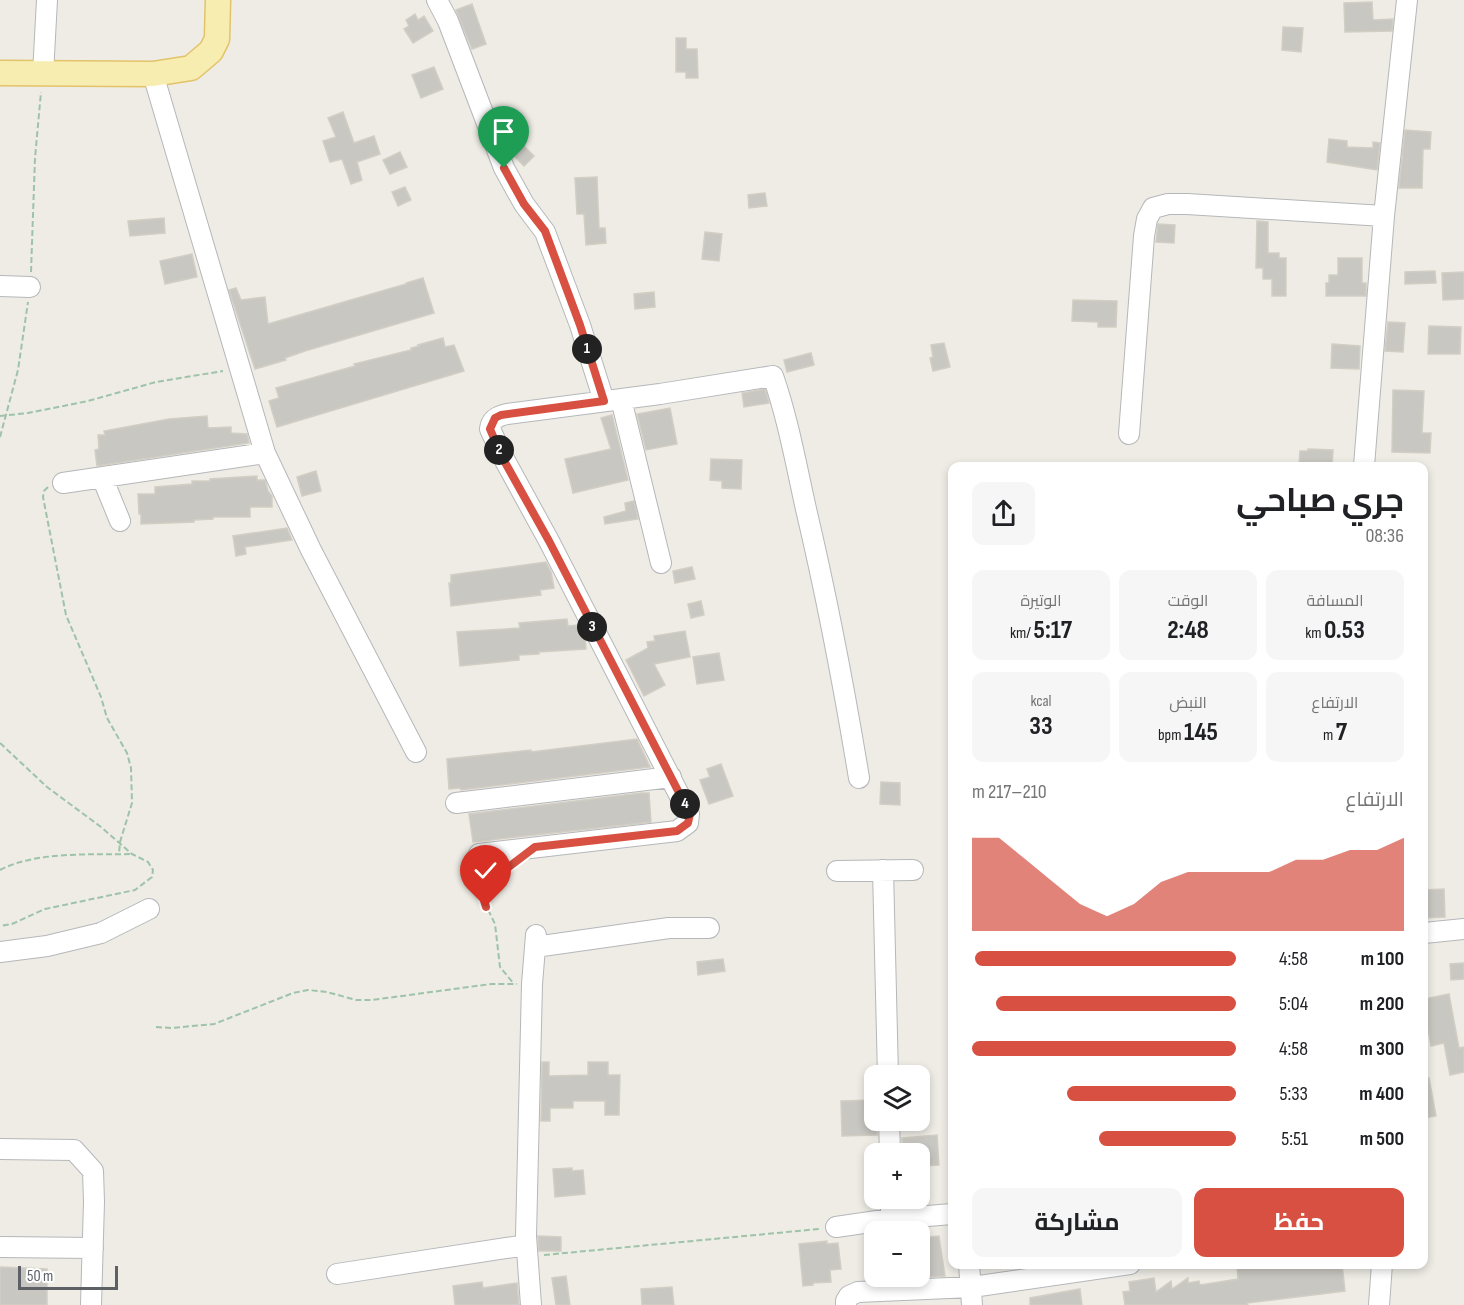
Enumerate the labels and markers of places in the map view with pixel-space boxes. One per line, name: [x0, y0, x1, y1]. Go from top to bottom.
pin: [478, 106, 529, 168]
pin: 1: [572, 334, 602, 364]
pin: 2: [484, 435, 514, 465]
pin: 3: [577, 612, 607, 642]
pin: 4: [670, 789, 700, 819]
pin: [460, 845, 511, 907]

